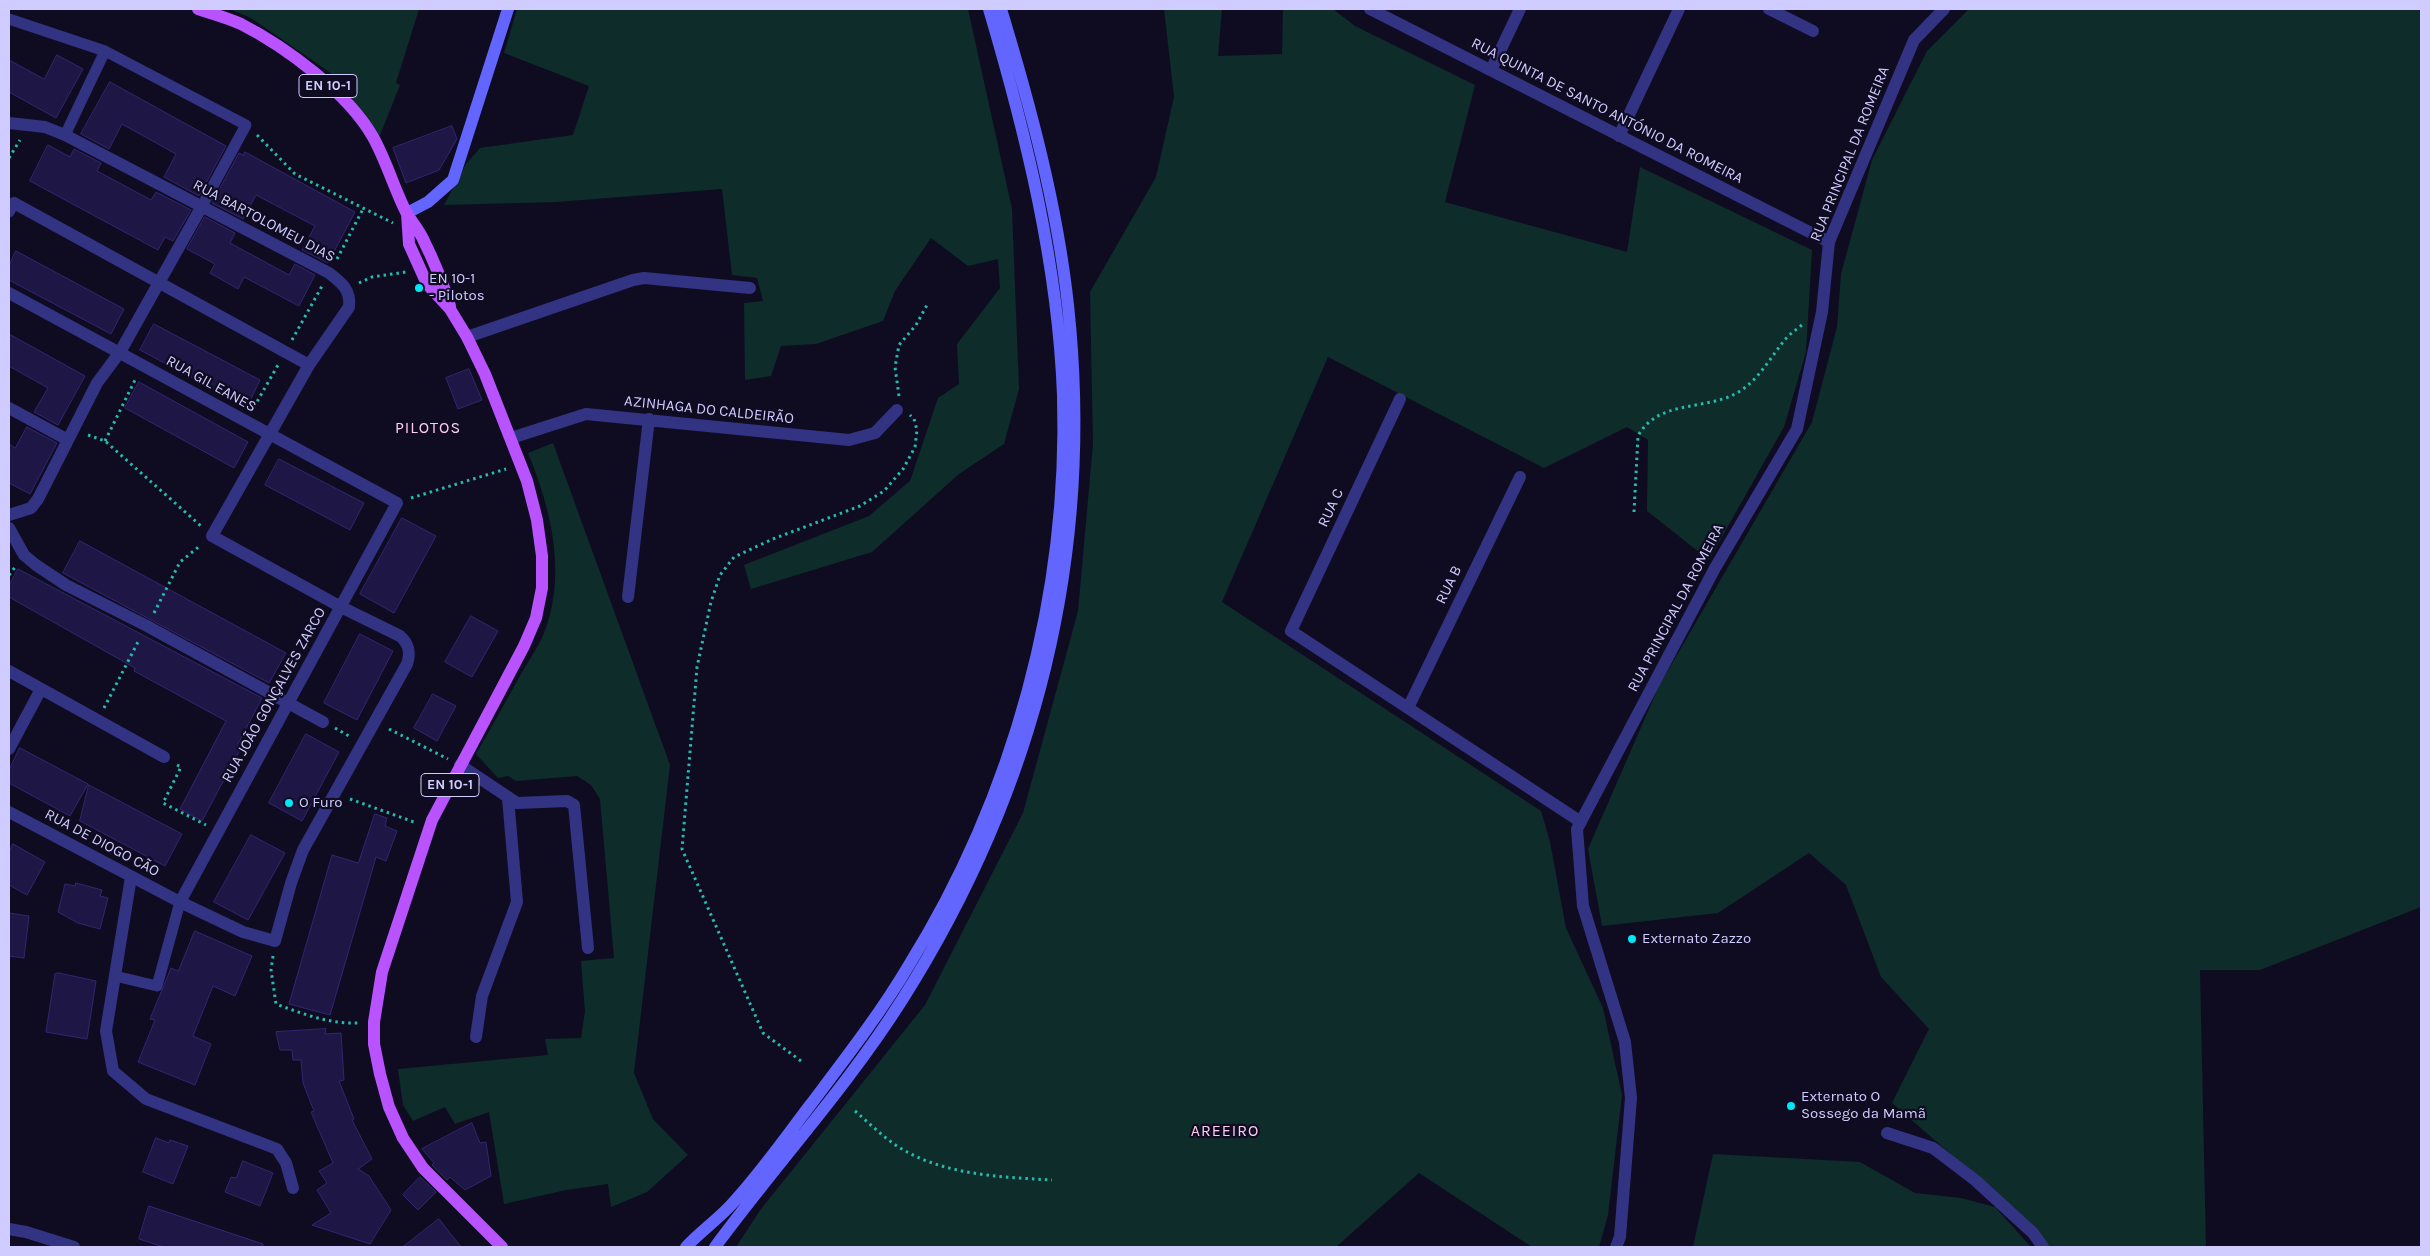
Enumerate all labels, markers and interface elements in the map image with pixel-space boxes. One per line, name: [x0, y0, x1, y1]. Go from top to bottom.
street label: RUA QUINTA DE SANTO ANTÓNIO DA ROMEIRA: [1468, 34, 1746, 188]
street label: RUA PRINCIPAL DA ROMEIRA: [1807, 64, 1893, 244]
road number: EN 10-1: [299, 74, 357, 98]
street label: RUA BARTOLOMEU DIAS: [190, 176, 338, 266]
place label: EN 10-1 - Pilotos: [429, 270, 485, 305]
marker: EN 10-1 - Pilotos: [413, 282, 425, 294]
street label: RUA GIL EANES: [163, 352, 259, 416]
street label: AZINHAGA DO CALDEIRÃO: [623, 392, 795, 428]
district label: PILOTOS: [394, 418, 462, 438]
street label: RUA C: [1314, 486, 1348, 530]
street label: RUA PRINCIPAL DA ROMEIRA: [1624, 521, 1728, 695]
street label: RUA B: [1432, 563, 1466, 607]
street label: RUA JOÃO GONÇALVES ZARCO: [218, 604, 330, 786]
road number: EN 10-1: [421, 774, 479, 796]
place label: O Furo: [299, 794, 342, 812]
marker: O Furo: [283, 797, 295, 809]
street label: RUA DE DIOGO CÃO: [42, 805, 162, 881]
place label: Externato Zazzo: [1642, 930, 1751, 948]
marker: Externato Zazzo: [1626, 933, 1638, 945]
place label: Externato O Sossego da Mamã: [1801, 1088, 1926, 1123]
marker: Externato O Sossego da Mamã: [1785, 1100, 1797, 1112]
district label: AREEIRO: [1190, 1121, 1260, 1141]

